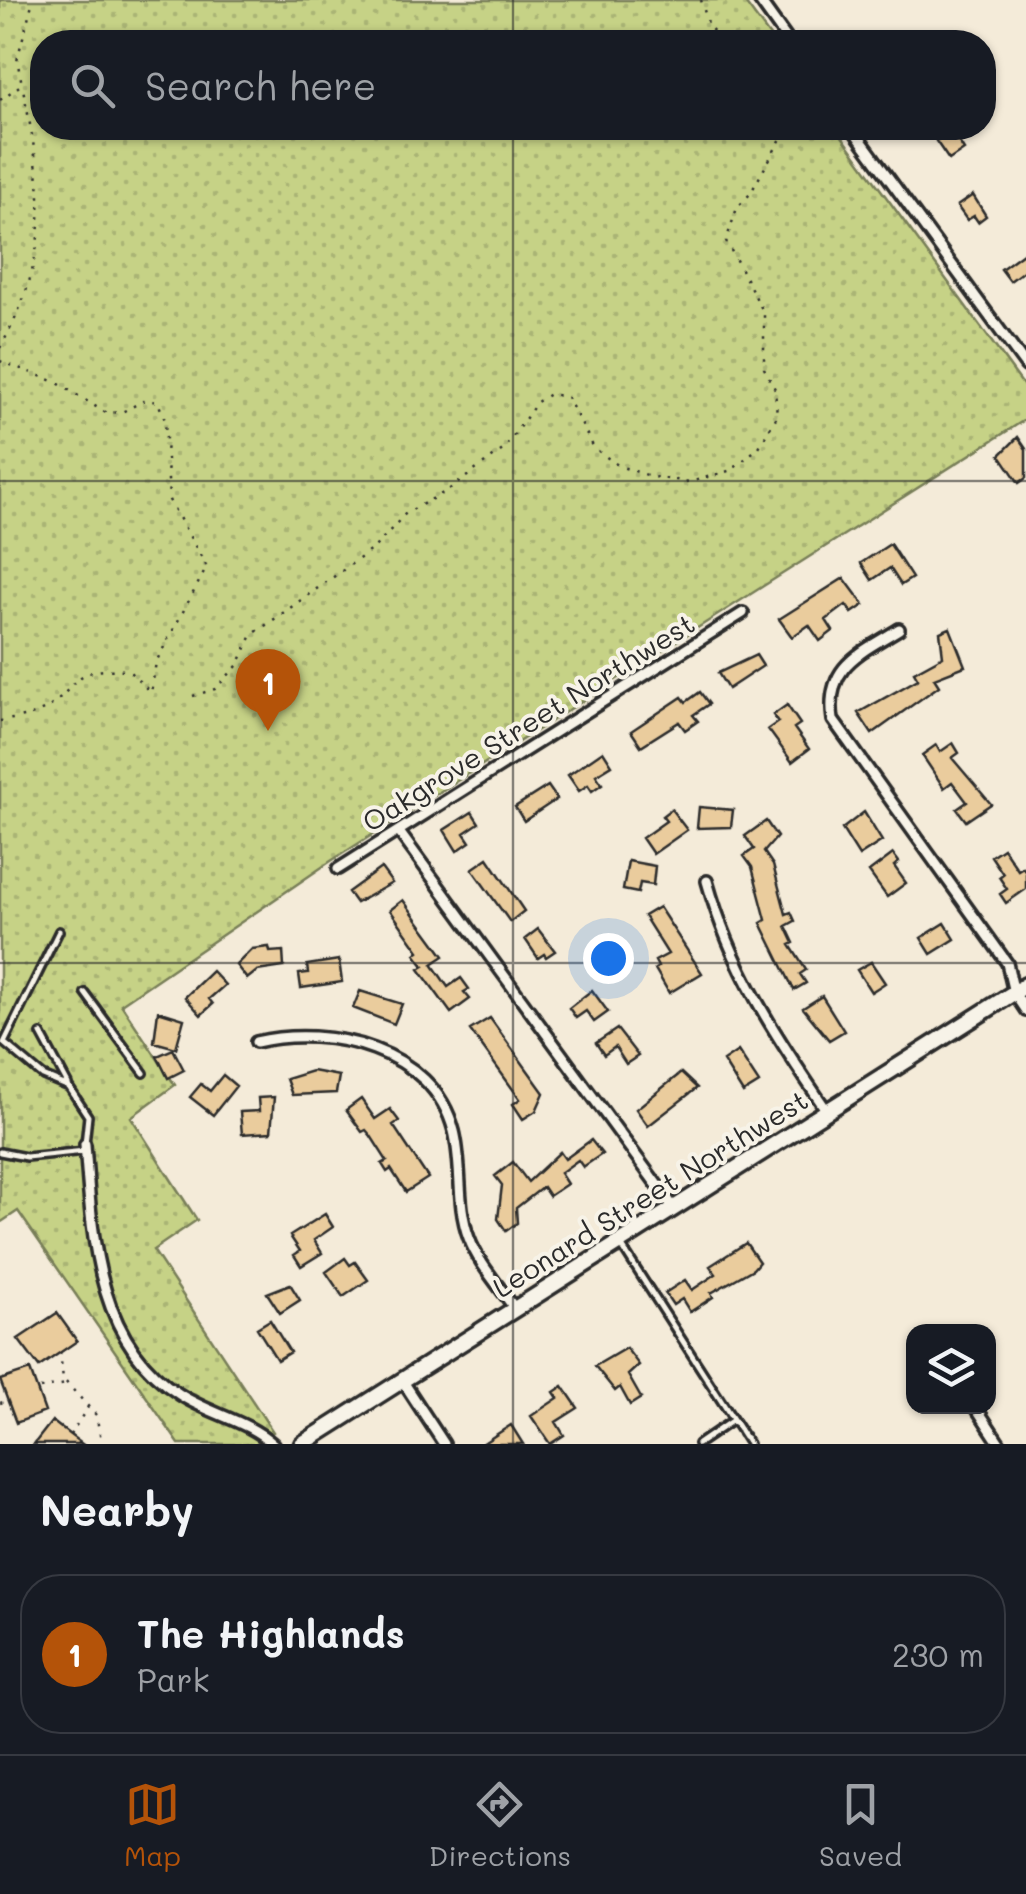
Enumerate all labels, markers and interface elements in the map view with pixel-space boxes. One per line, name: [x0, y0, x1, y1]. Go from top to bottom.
search box: [30, 30, 996, 140]
icon: search: [65, 58, 120, 113]
text: Search here: [145, 60, 376, 110]
street label: Oakgrove Street Northwest: [355, 605, 701, 839]
pin: 1: [236, 648, 300, 731]
your location: [583, 933, 634, 984]
street label: Leonard Street Northwest: [486, 1081, 814, 1305]
map controls: [906, 1324, 996, 1414]
button: layers: [906, 1324, 996, 1414]
text: Nearby: [40, 1482, 194, 1537]
text: The Highlands: [137, 1608, 405, 1658]
text: 1: [67, 1633, 82, 1675]
text: 230 m: [892, 1633, 984, 1675]
text: Park: [137, 1658, 210, 1700]
tab: Map: [124, 1777, 181, 1873]
tab: Directions: [429, 1777, 571, 1873]
tab: Saved: [819, 1777, 902, 1873]

